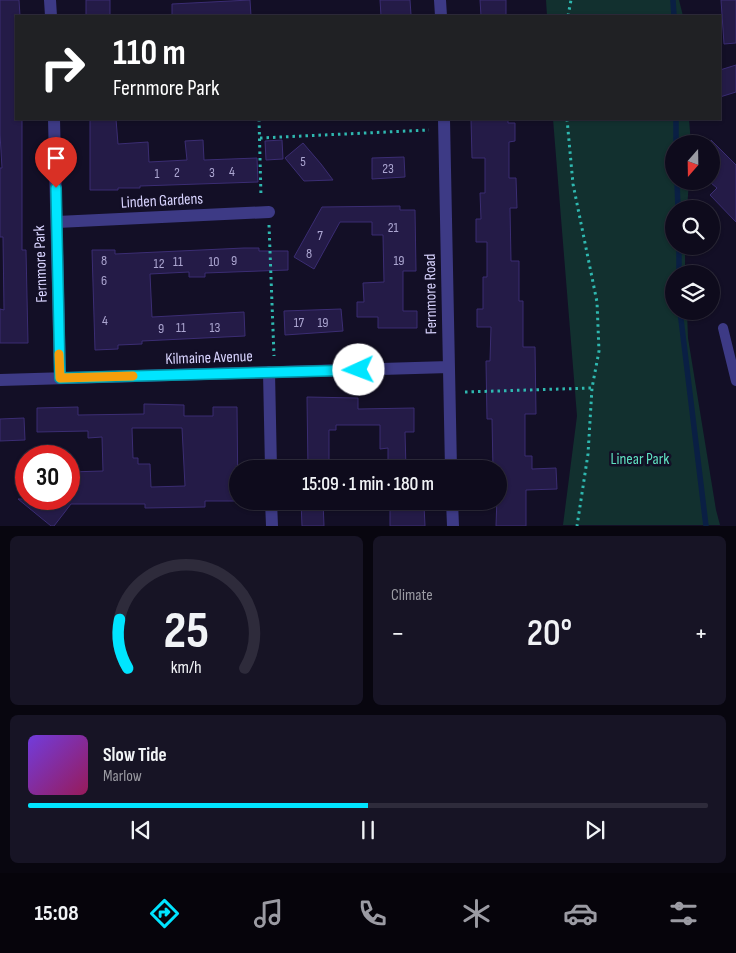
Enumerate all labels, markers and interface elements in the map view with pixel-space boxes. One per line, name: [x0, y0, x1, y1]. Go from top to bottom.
text: 110 m: [113, 32, 186, 75]
icon: right: [30, 35, 95, 100]
text: Fernmore Park: [113, 75, 219, 102]
north arrow: [665, 135, 720, 190]
map controls: [665, 135, 720, 320]
pin: [35, 137, 77, 188]
icon: arrive: [42, 144, 70, 172]
house number: 5: [300, 153, 306, 170]
house number: 23: [382, 160, 394, 177]
house number: 4: [229, 163, 235, 180]
house number: 2: [174, 164, 180, 181]
house number: 3: [209, 164, 215, 181]
house number: 1: [155, 165, 160, 182]
street label: Linden Gardens: [120, 189, 204, 213]
button: search: [665, 200, 720, 255]
house number: 21: [388, 219, 398, 236]
street label: Fernmore Park: [30, 225, 52, 303]
house number: 7: [317, 227, 323, 244]
house number: 8: [306, 245, 312, 262]
house number: 8: [101, 252, 107, 269]
house number: 9: [231, 252, 237, 269]
house number: 19: [393, 252, 405, 269]
house number: 11: [173, 253, 183, 270]
house number: 10: [208, 253, 220, 270]
street label: Fernmore Road: [421, 254, 441, 334]
house number: 12: [154, 255, 165, 272]
button: layers: [665, 265, 720, 320]
house number: 6: [101, 272, 107, 289]
house number: 4: [102, 312, 108, 329]
house number: 17: [294, 314, 305, 331]
house number: 19: [317, 314, 329, 331]
house number: 11: [176, 319, 186, 336]
house number: 13: [210, 319, 221, 336]
house number: 9: [158, 320, 164, 337]
position arrow: [332, 343, 384, 395]
street label: Kilmaine Avenue: [165, 347, 253, 369]
speed limit sign: 30: [15, 445, 80, 510]
park label: Linear Park: [611, 450, 669, 469]
text: 15:09 · 1 min · 180 m: [302, 473, 434, 496]
text: Climate: [391, 586, 433, 605]
text: 25: [164, 600, 209, 663]
text: 20°: [527, 611, 572, 656]
text: −: [391, 617, 405, 650]
text: +: [694, 617, 708, 650]
text: km/h: [171, 657, 202, 678]
text: Slow Tide: [103, 744, 167, 767]
text: Marlow: [103, 767, 142, 786]
icon: previous: [127, 816, 155, 844]
icon: pause: [354, 816, 382, 844]
icon: next: [581, 816, 609, 844]
icon: directions: [147, 896, 182, 931]
icon: music: [251, 896, 286, 931]
icon: phone: [355, 896, 390, 931]
icon: climate: [459, 896, 494, 931]
icon: car: [563, 896, 598, 931]
icon: filters: [666, 896, 701, 931]
text: 15:08: [34, 900, 79, 927]

